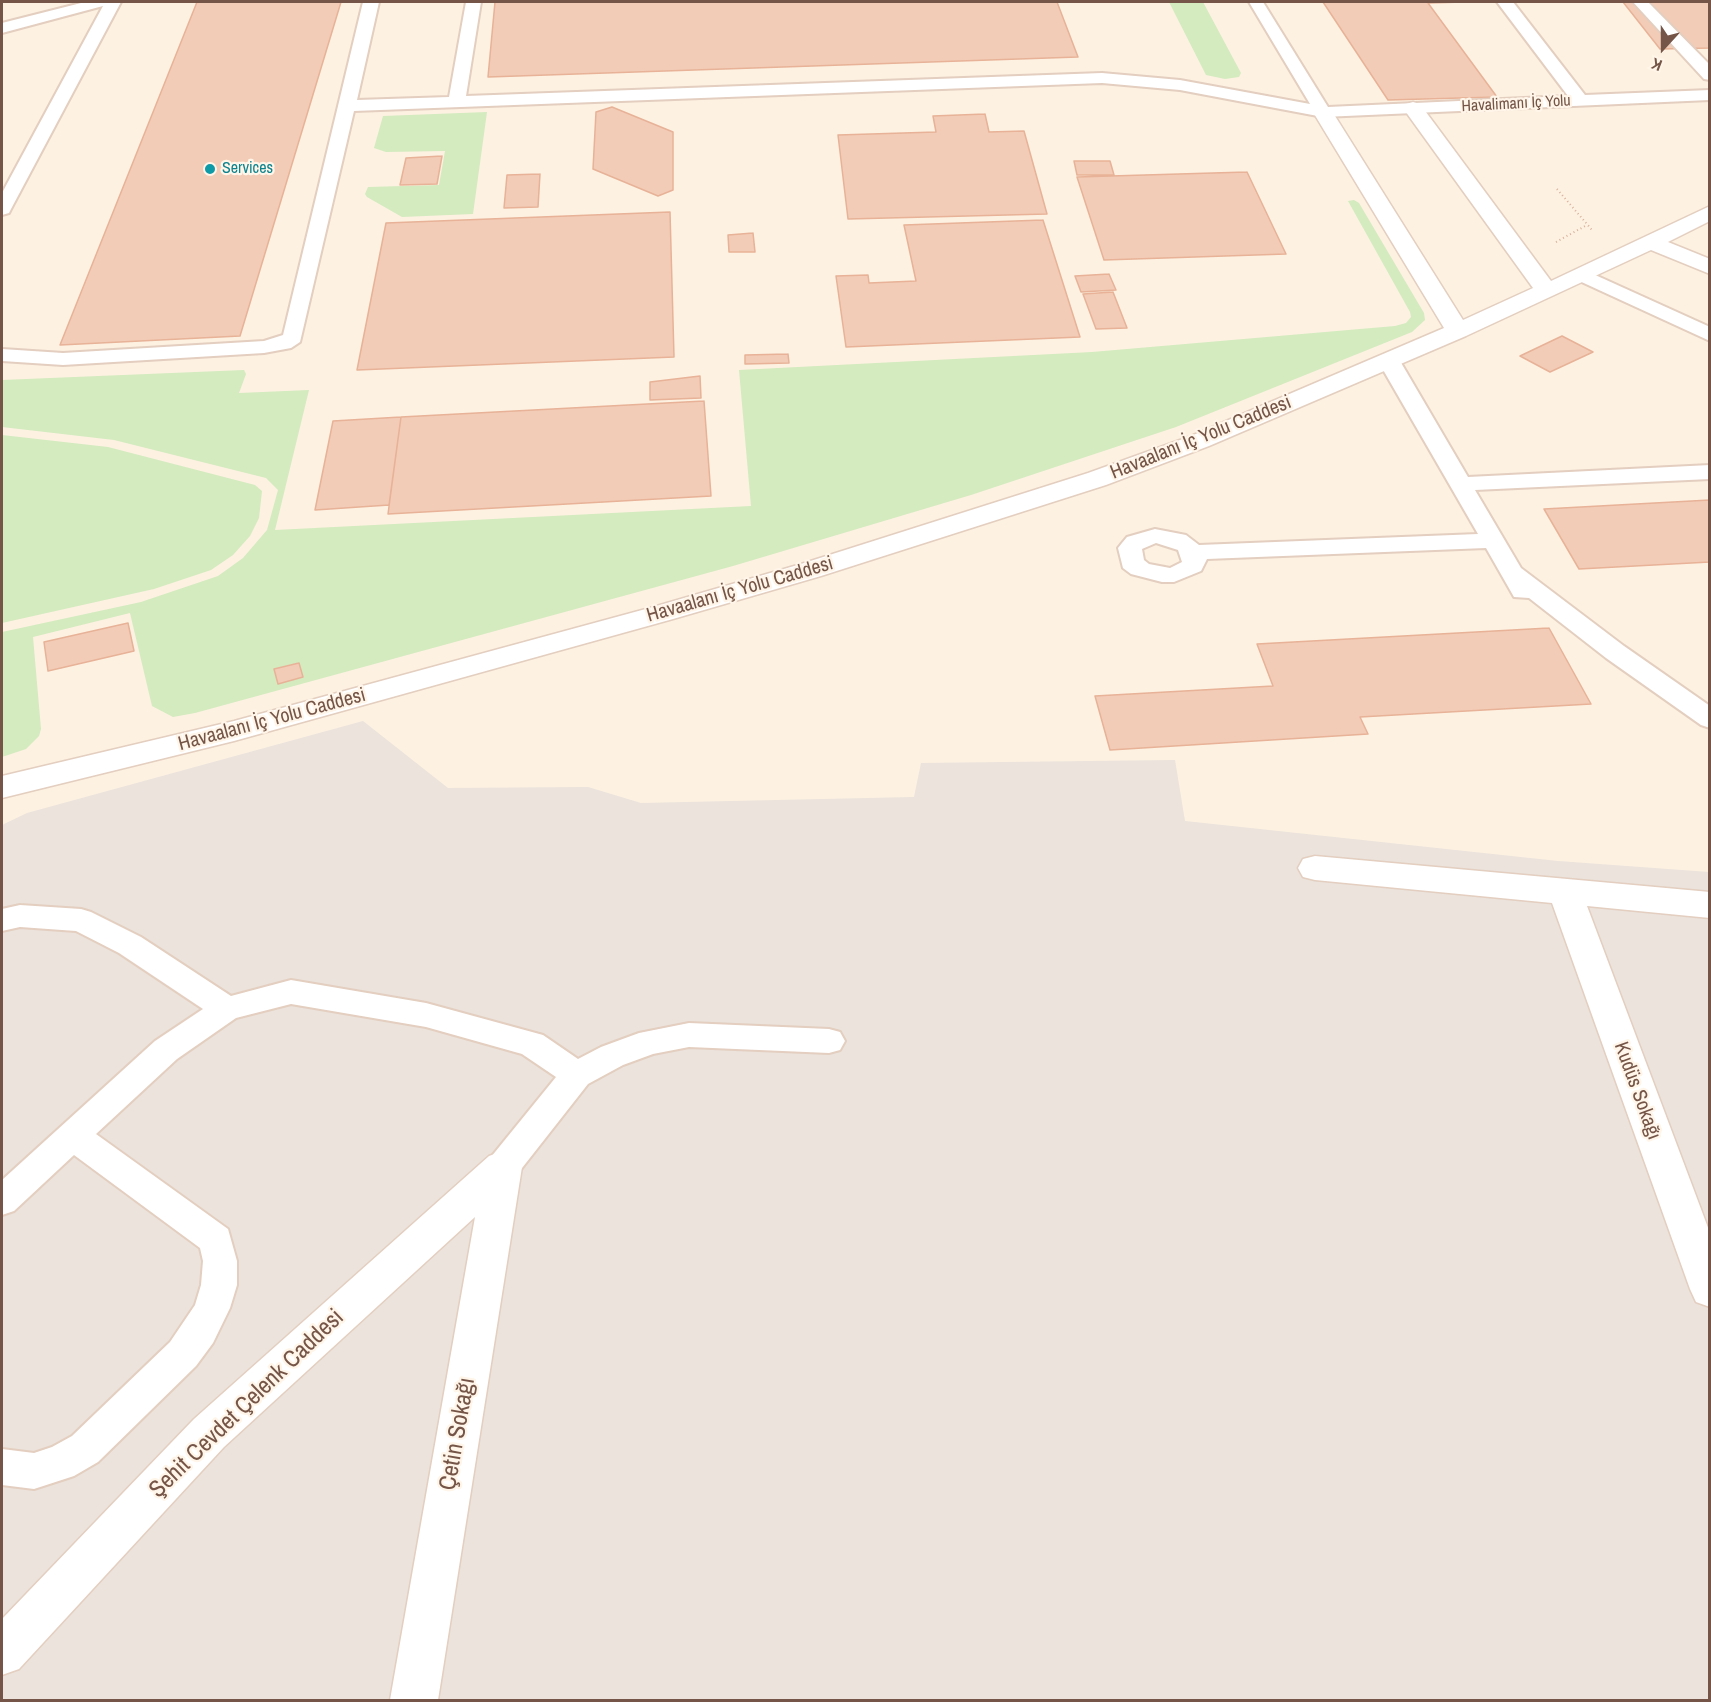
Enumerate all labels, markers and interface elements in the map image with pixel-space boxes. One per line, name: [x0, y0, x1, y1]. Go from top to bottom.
north arrow: [1633, 18, 1693, 78]
text: K: [1648, 53, 1665, 77]
street label: Havalimanı İç Yolu: [1461, 92, 1571, 116]
place label: Services: [222, 159, 273, 179]
marker: Services: [203, 162, 217, 176]
street label: Havaalanı İç Yolu Caddesi: [1107, 391, 1295, 485]
street label: Havaalanı İç Yolu Caddesi: [644, 552, 836, 628]
street label: Havaalanı İç Yolu Caddesi: [176, 683, 368, 757]
street label: Kudüs Sokağı: [1608, 1039, 1666, 1143]
street label: Şehit Cevdet Çelenk Caddesi: [144, 1304, 350, 1504]
street label: Çetin Sokağı: [434, 1375, 482, 1493]

